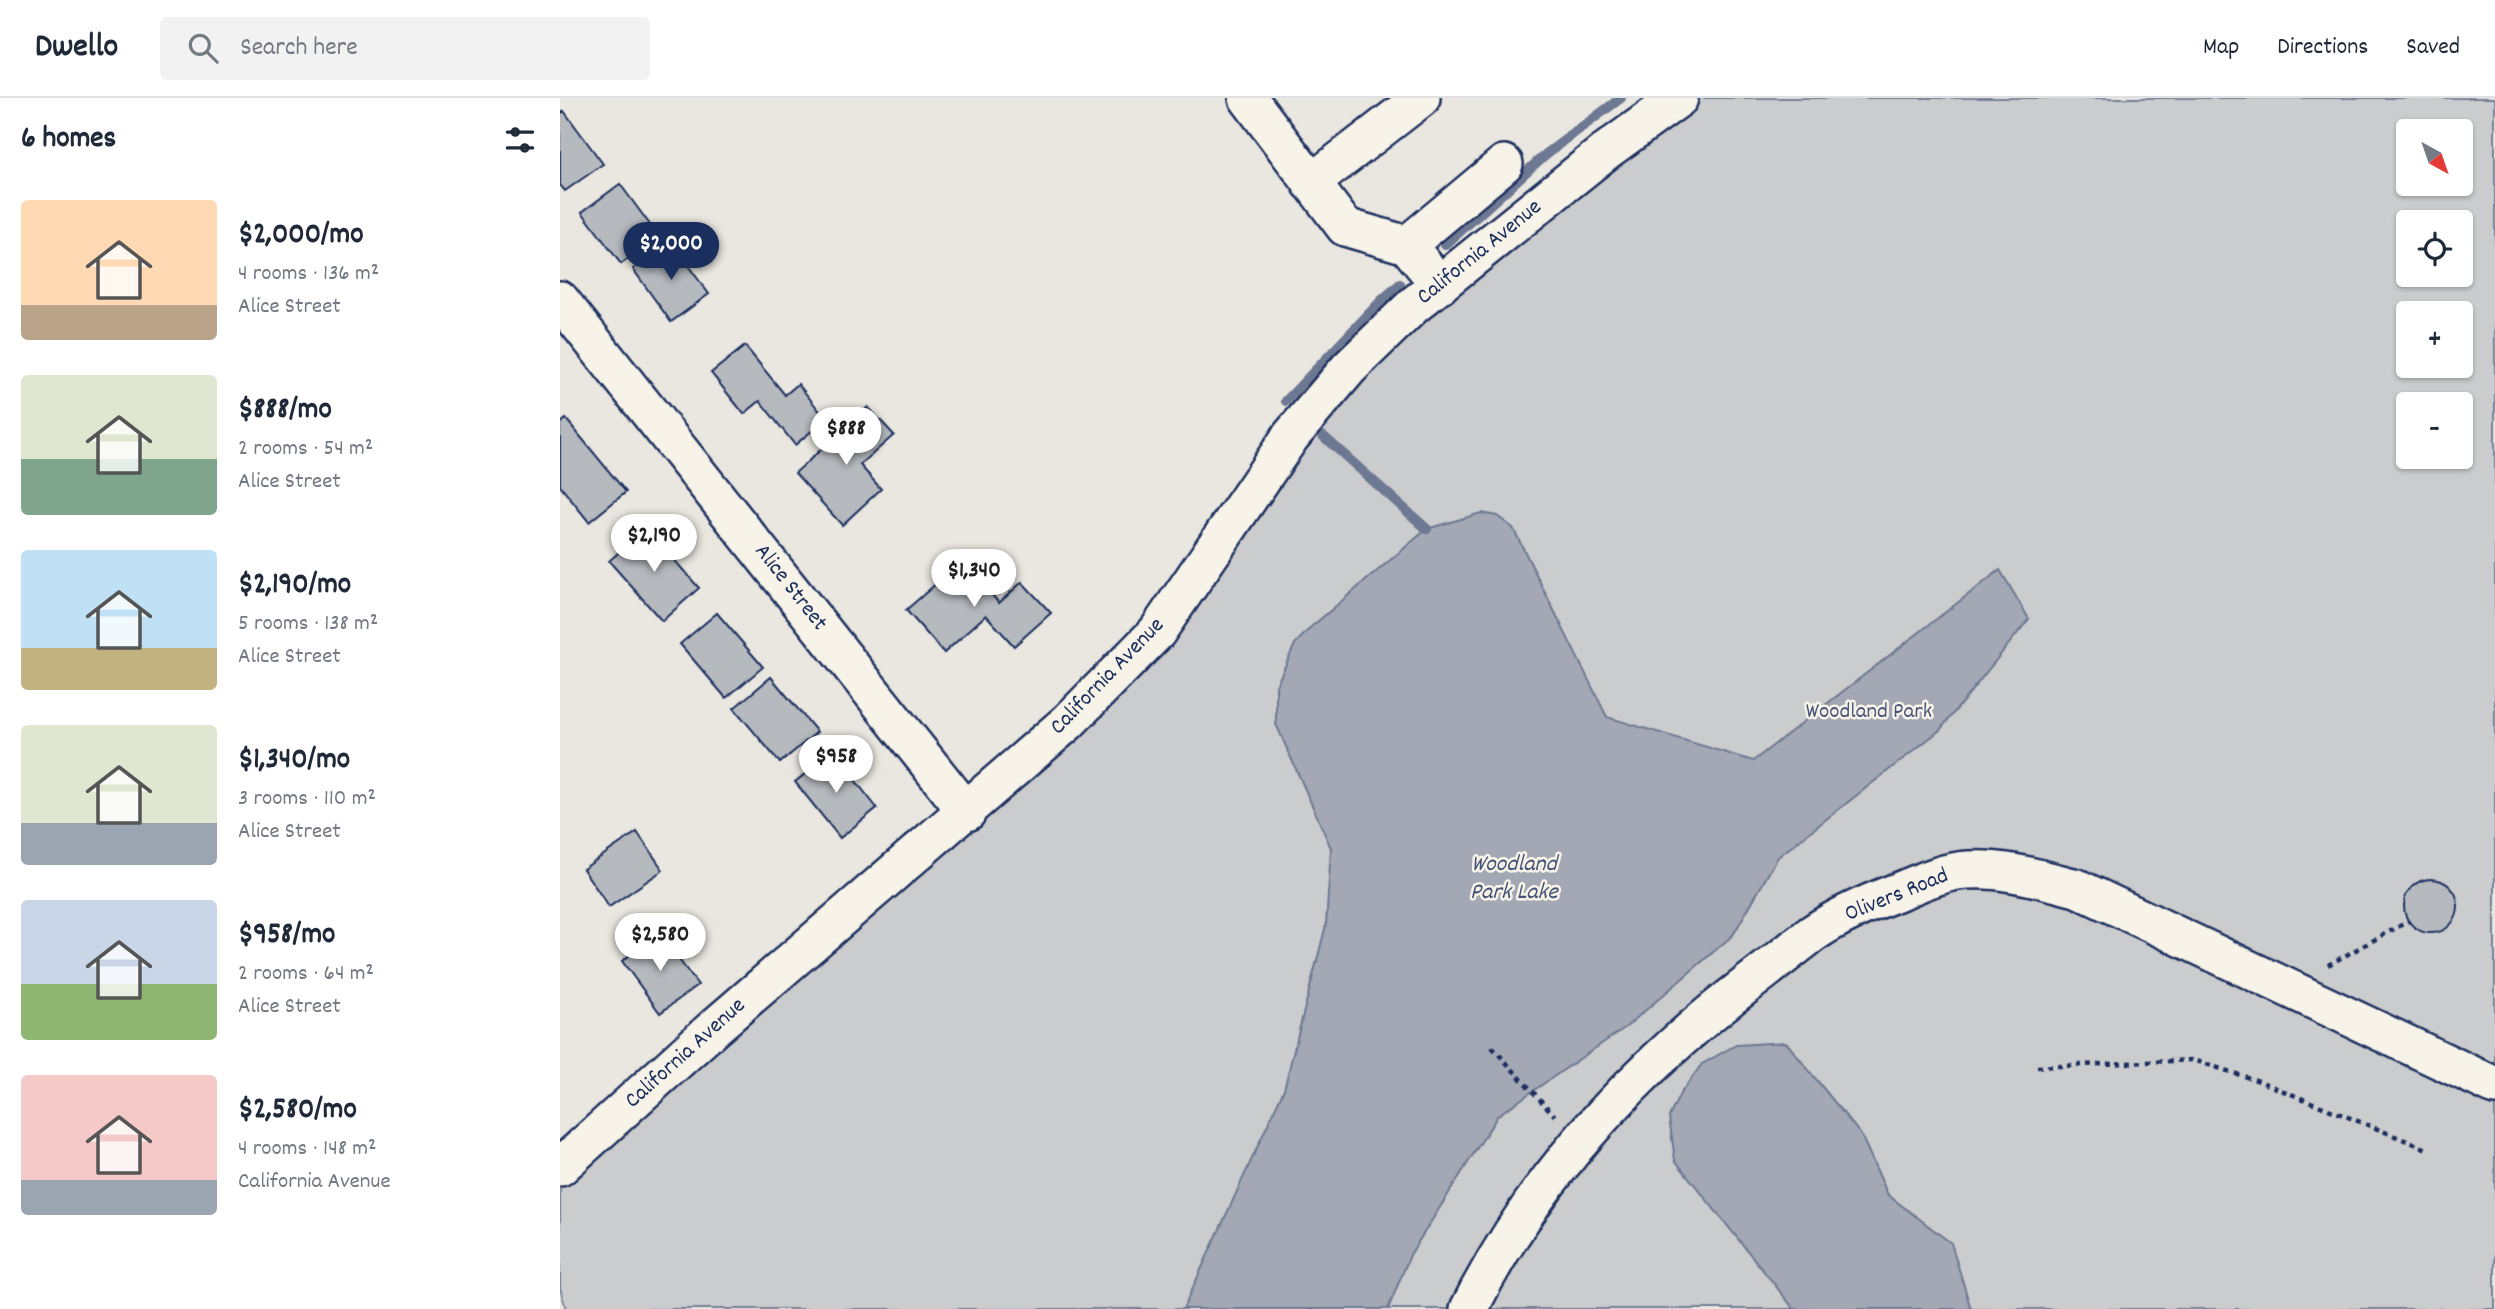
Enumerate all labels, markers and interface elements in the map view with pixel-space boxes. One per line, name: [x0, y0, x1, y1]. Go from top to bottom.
search box: [160, 17, 650, 80]
text: Dwello: [35, 25, 118, 72]
icon: search: [184, 29, 222, 67]
text: Search here: [240, 30, 358, 67]
text: Map: [2203, 31, 2239, 65]
text: Directions: [2277, 31, 2368, 65]
text: Saved: [2406, 31, 2460, 65]
text: 6 homes: [21, 119, 116, 162]
north arrow: [2396, 119, 2473, 196]
map controls: [2396, 119, 2473, 469]
icon: filters: [501, 121, 539, 159]
street label: California Avenue: [1410, 192, 1550, 314]
button: locate: [2396, 210, 2473, 287]
text: $2,000/mo: [238, 215, 364, 258]
pin: $2,000: [614, 222, 728, 282]
icon: home: [77, 228, 161, 312]
text: $2,000: [639, 228, 703, 261]
text: 4 rooms · 136 m²: [238, 258, 379, 291]
text: Alice Street: [238, 291, 341, 324]
button: +: [2396, 301, 2473, 378]
text: $888/mo: [238, 390, 332, 433]
button: −: [2396, 392, 2473, 469]
icon: home: [77, 403, 161, 487]
pin: $888: [805, 408, 887, 467]
text: $888: [826, 413, 866, 446]
text: 2 rooms · 54 m²: [238, 433, 373, 466]
text: Alice Street: [238, 466, 341, 499]
pin: $2,190: [597, 514, 711, 574]
text: $2,190: [627, 520, 681, 553]
street label: Alice Street: [745, 537, 835, 639]
pin: $1,340: [917, 550, 1031, 609]
text: $1,340: [947, 555, 1001, 588]
text: $2,190/mo: [238, 565, 351, 608]
icon: home: [77, 578, 161, 662]
text: 5 rooms · 138 m²: [238, 608, 378, 641]
street label: California Avenue: [1043, 611, 1173, 743]
text: Alice Street: [238, 641, 341, 674]
park label: Woodland Park: [1806, 696, 1932, 729]
pin: $958: [795, 736, 877, 795]
text: $1,340/mo: [238, 740, 350, 783]
text: $958: [815, 741, 857, 774]
icon: home: [77, 753, 161, 837]
text: 3 rooms · 110 m²: [238, 783, 376, 816]
text: Alice Street: [238, 816, 341, 849]
water label: Woodland Park Lake: [1470, 848, 1560, 910]
street label: Olivers Road: [1840, 860, 1954, 932]
pin: $2,580: [603, 914, 717, 973]
text: $958/mo: [238, 915, 335, 958]
text: $2,580: [631, 919, 689, 952]
icon: home: [77, 928, 161, 1012]
text: 2 rooms · 64 m²: [238, 958, 374, 991]
text: Alice Street: [238, 991, 341, 1024]
street label: California Avenue: [618, 991, 754, 1117]
text: $2,580/mo: [238, 1090, 357, 1133]
icon: home: [77, 1103, 161, 1187]
text: 4 rooms · 148 m²: [238, 1133, 376, 1166]
text: California Avenue: [238, 1166, 391, 1199]

